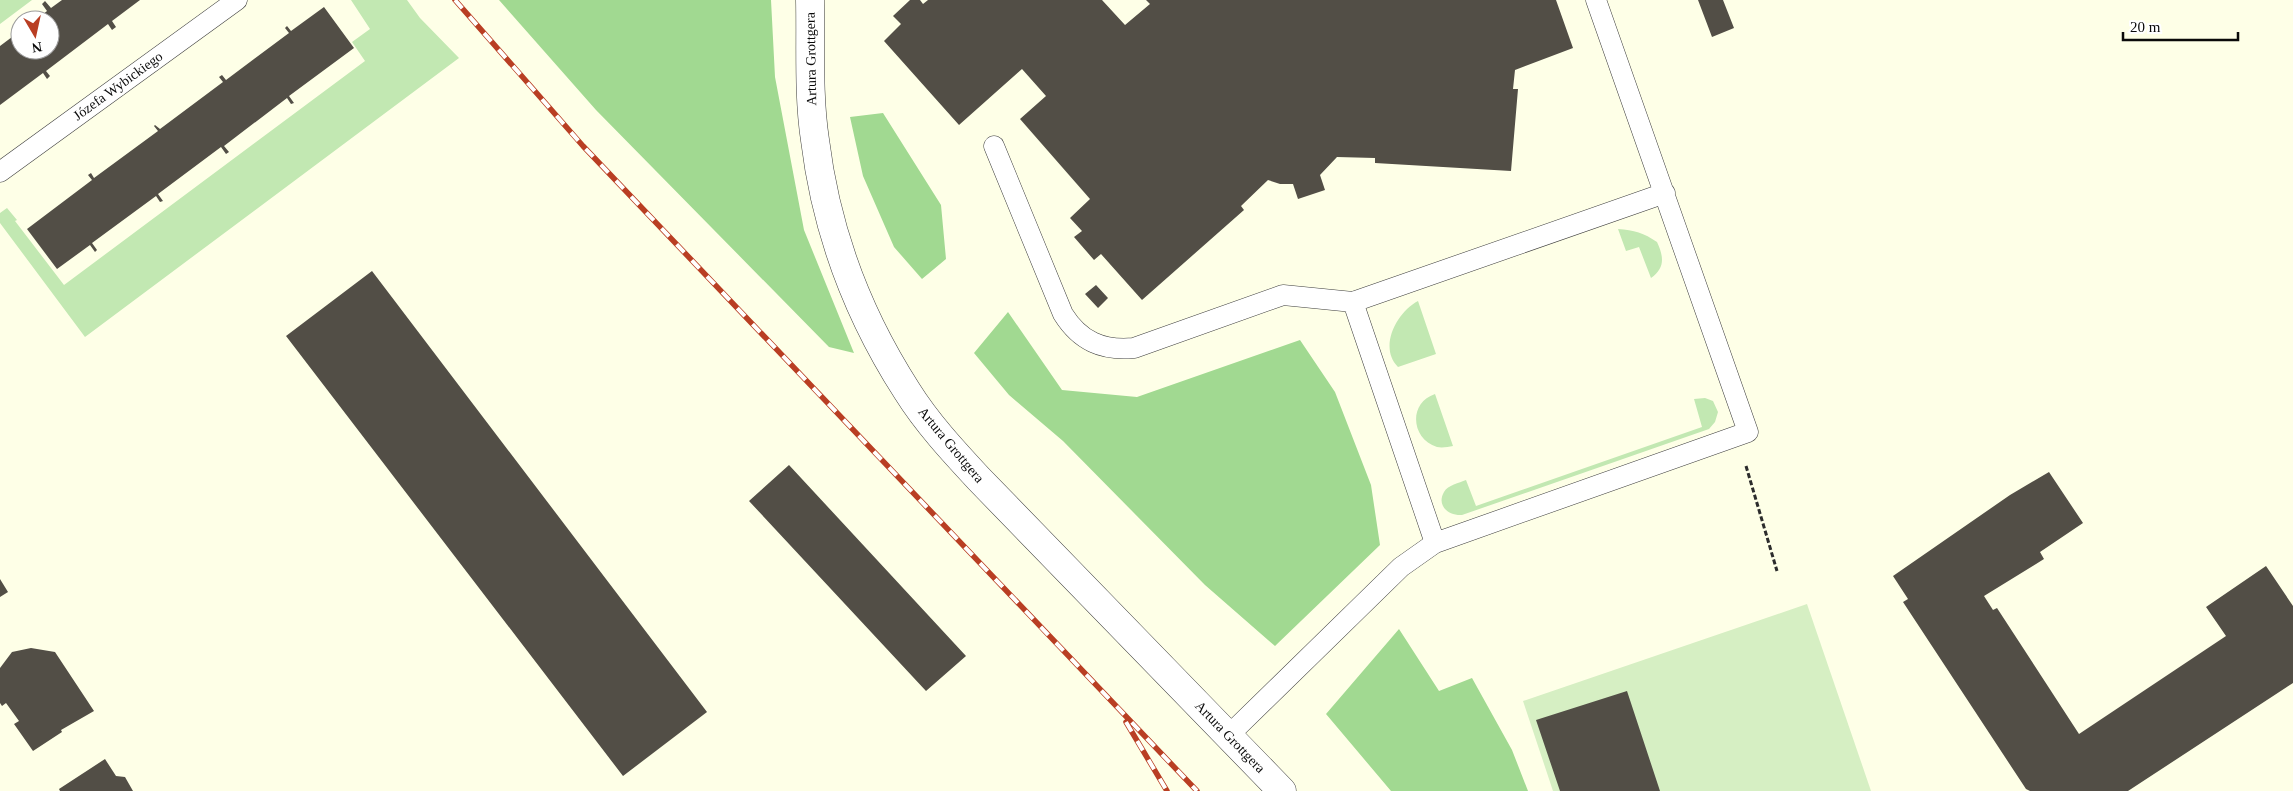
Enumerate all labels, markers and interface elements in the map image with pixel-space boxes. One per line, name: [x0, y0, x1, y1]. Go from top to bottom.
north arrow: [10, 10, 60, 60]
scale bar: [2123, 10, 2238, 42]
street label: Artura Grottgera: [803, 11, 819, 106]
text: 20 m: [2130, 19, 2161, 35]
text: N: [31, 39, 43, 56]
street label: Józefa Wybickiego: [70, 49, 166, 123]
street label: Artura Grottgera: [915, 404, 987, 486]
street label: Artura Grottgera: [1192, 698, 1268, 776]

